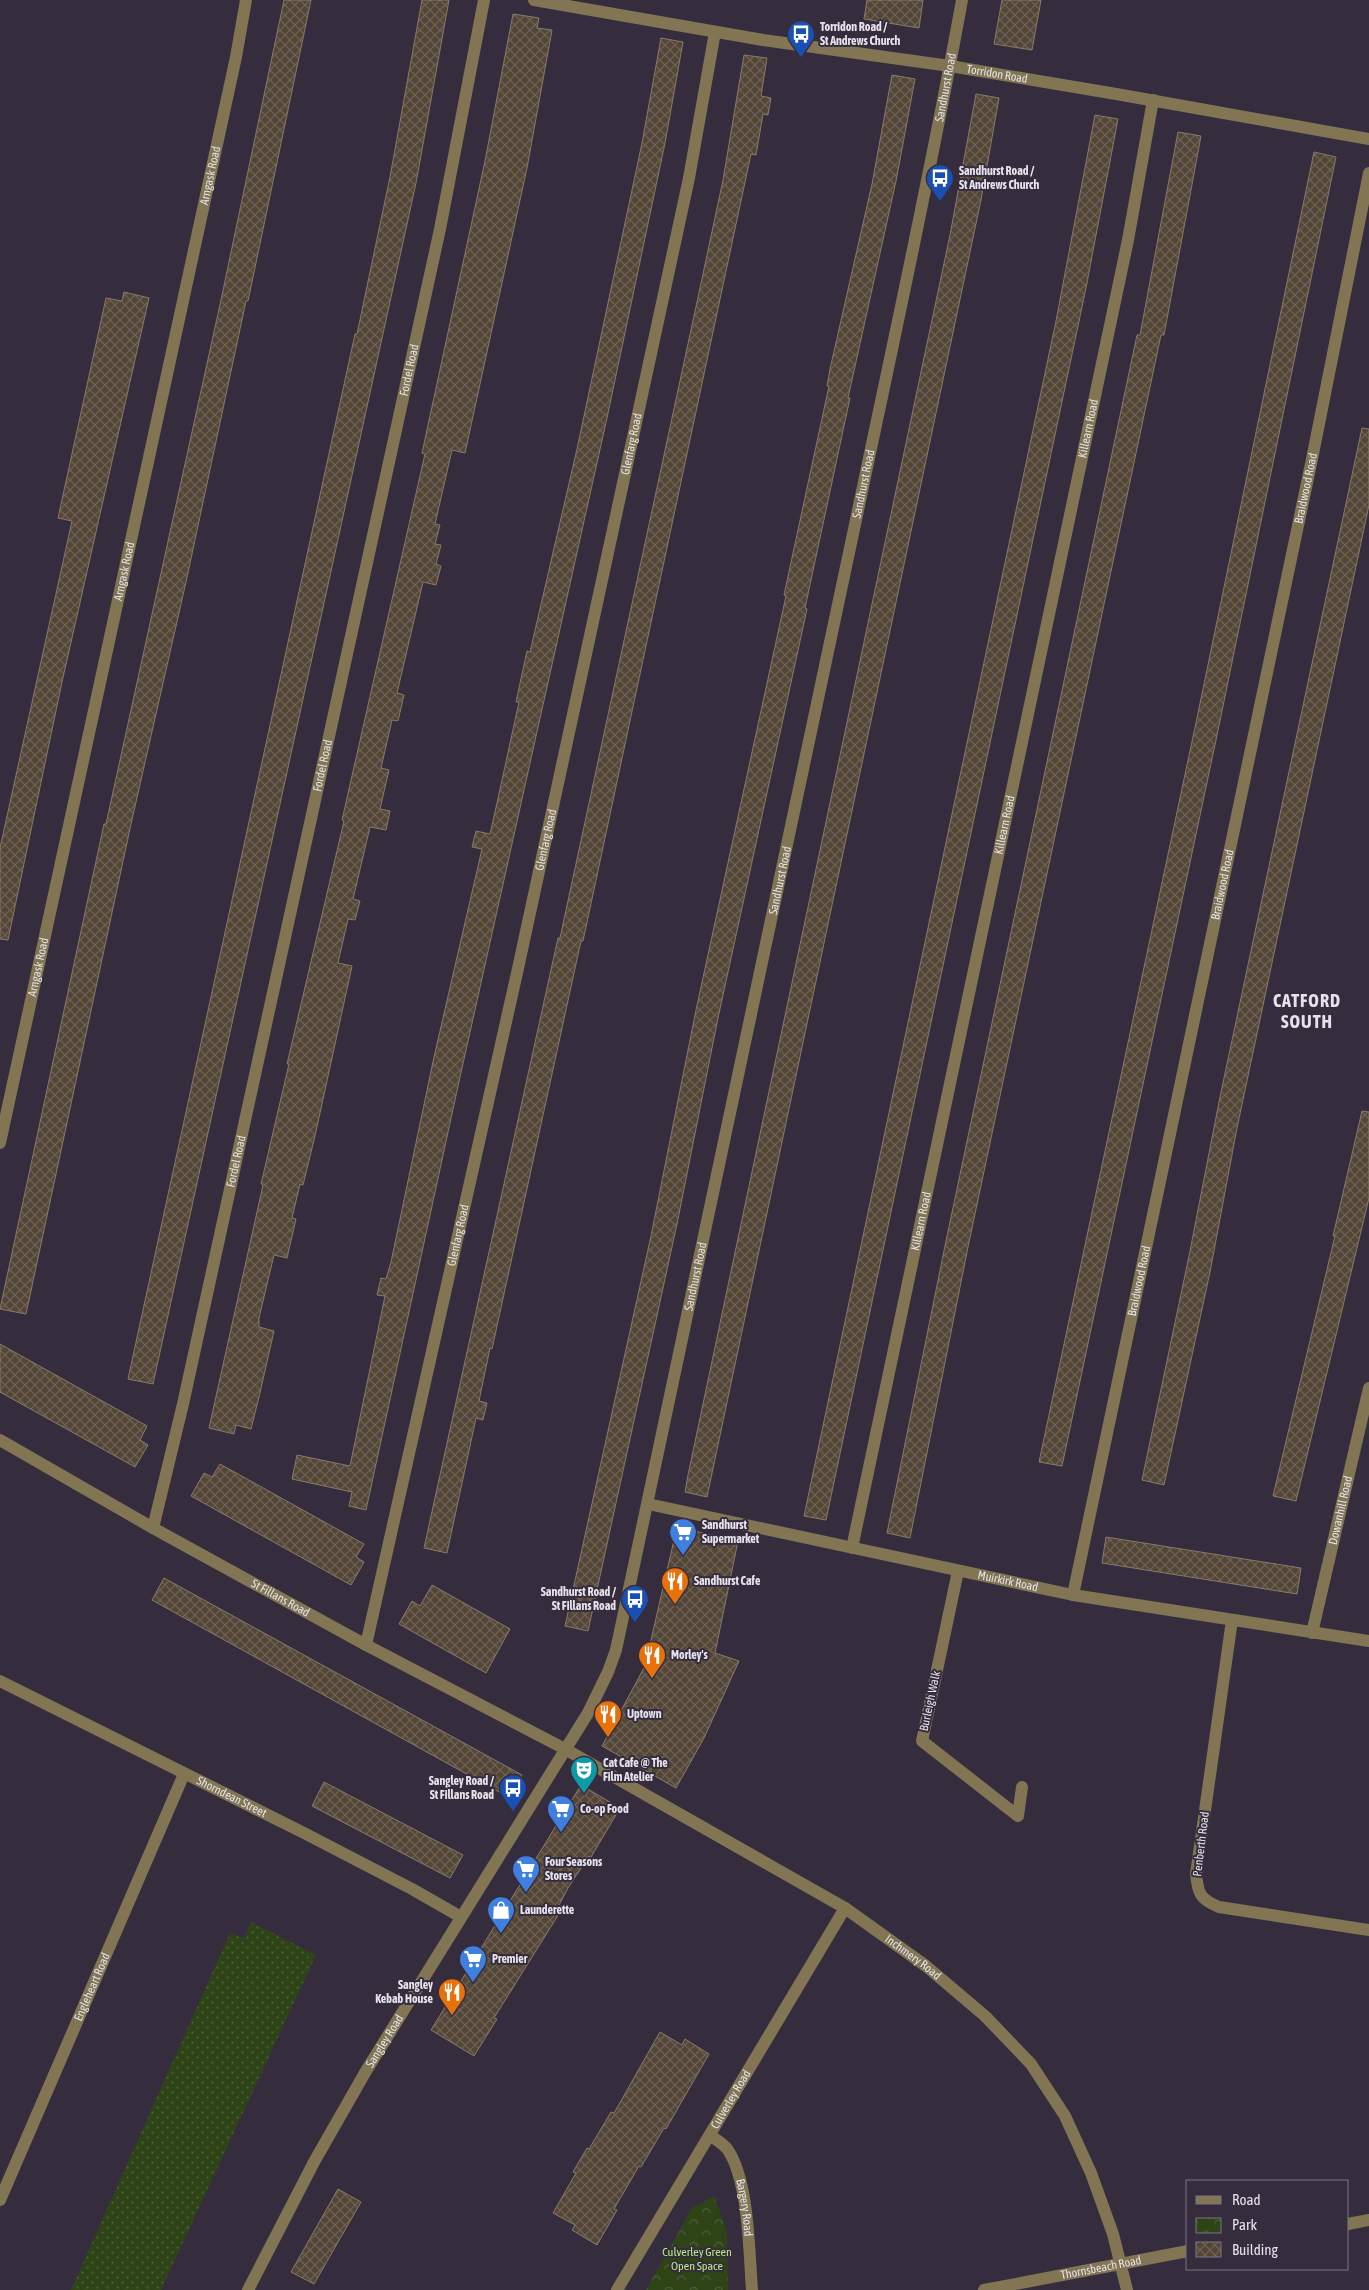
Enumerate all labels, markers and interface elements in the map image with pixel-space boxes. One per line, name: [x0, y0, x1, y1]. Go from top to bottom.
bus stop icon: Torridon Road / St Andrews Church: [786, 19, 816, 58]
place label: Torridon Road / St Andrews Church: [820, 20, 900, 48]
street label: Sandhurst Road: [932, 52, 959, 123]
street label: Torridon Road: [965, 62, 1029, 86]
street label: Arngask Road: [197, 145, 223, 206]
bus stop icon: Sandhurst Road / St Andrews Church: [925, 163, 955, 202]
place label: Sandhurst Road / St Andrews Church: [959, 164, 1039, 192]
street label: Fordel Road: [397, 343, 422, 397]
street label: Killearn Road: [1075, 398, 1101, 459]
street label: Glenfarg Road: [618, 412, 645, 476]
street label: Sandhurst Road: [849, 448, 878, 520]
street label: Braidwood Road: [1292, 452, 1320, 525]
street label: Arngask Road: [111, 541, 137, 602]
street label: Fordel Road: [310, 738, 335, 793]
street label: Killearn Road: [992, 794, 1018, 856]
street label: Glenfarg Road: [532, 808, 559, 872]
street label: Sandhurst Road: [766, 845, 794, 916]
street label: Braidwood Road: [1208, 848, 1237, 921]
street label: Arngask Road: [25, 936, 51, 998]
district label: CATFORD SOUTH: [1273, 990, 1341, 1032]
street label: Fordel Road: [224, 1134, 249, 1189]
street label: Killearn Road: [908, 1190, 934, 1252]
street label: Glenfarg Road: [444, 1203, 472, 1267]
street label: Sandhurst Road: [681, 1241, 710, 1312]
street label: Braidwood Road: [1125, 1244, 1153, 1317]
street label: Dowanhill Road: [1326, 1474, 1355, 1546]
supermarket icon: Sandhurst Supermarket: [668, 1517, 698, 1556]
place label: Sandhurst Supermarket: [702, 1518, 760, 1546]
restaurant icon: Sandhurst Cafe: [660, 1566, 690, 1605]
street label: Muirkirk Road: [976, 1568, 1039, 1594]
place label: Sandhurst Cafe: [694, 1574, 761, 1588]
street label: St Fillans Road: [249, 1576, 312, 1620]
bus stop icon: Sandhurst Road / St Fillans Road: [620, 1584, 650, 1623]
place label: Sandhurst Road / St Fillans Road: [541, 1585, 617, 1613]
restaurant icon: Morley's: [637, 1640, 667, 1679]
place label: Morley's: [671, 1648, 709, 1662]
street label: Burleigh Walk: [917, 1669, 943, 1732]
restaurant icon: Uptown: [593, 1699, 623, 1738]
place label: Uptown: [627, 1707, 662, 1721]
theatre icon: Cat Cafe @ The Film Atelier: [569, 1755, 599, 1794]
place label: Cat Cafe @ The Film Atelier: [603, 1756, 668, 1784]
street label: Shorndean Street: [194, 1773, 269, 1820]
bus stop icon: Sangley Road / St Fillans Road: [498, 1773, 528, 1812]
place label: Sangley Road / St Fillans Road: [429, 1774, 495, 1802]
supermarket icon: Co-op Food: [546, 1794, 576, 1833]
place label: Co-op Food: [580, 1802, 629, 1816]
street label: Penberth Road: [1190, 1811, 1212, 1877]
supermarket icon: Four Seasons Stores: [511, 1854, 541, 1893]
place label: Four Seasons Stores: [545, 1855, 603, 1883]
shop icon: Launderette: [486, 1895, 516, 1934]
place label: Launderette: [520, 1903, 575, 1917]
street label: Inchmery Road: [882, 1932, 944, 1983]
supermarket icon: Premier: [458, 1944, 488, 1983]
street label: Engleheart Road: [71, 1951, 113, 2023]
place label: Premier: [492, 1952, 528, 1966]
restaurant icon: Sangley Kebab House: [437, 1977, 467, 2016]
place label: Sangley Kebab House: [375, 1978, 434, 2006]
street label: Sangley Road: [363, 2012, 406, 2070]
street label: Culverley Road: [708, 2067, 754, 2131]
street label: Bargery Road: [733, 2177, 756, 2237]
legend: [1186, 2180, 1349, 2270]
text: Road: [1232, 2191, 1261, 2208]
text: Park: [1232, 2216, 1257, 2233]
text: Building: [1232, 2241, 1278, 2258]
park label: Culverley Green Open Space: [662, 2245, 732, 2273]
street label: Thornsbeach Road: [1059, 2253, 1142, 2282]

